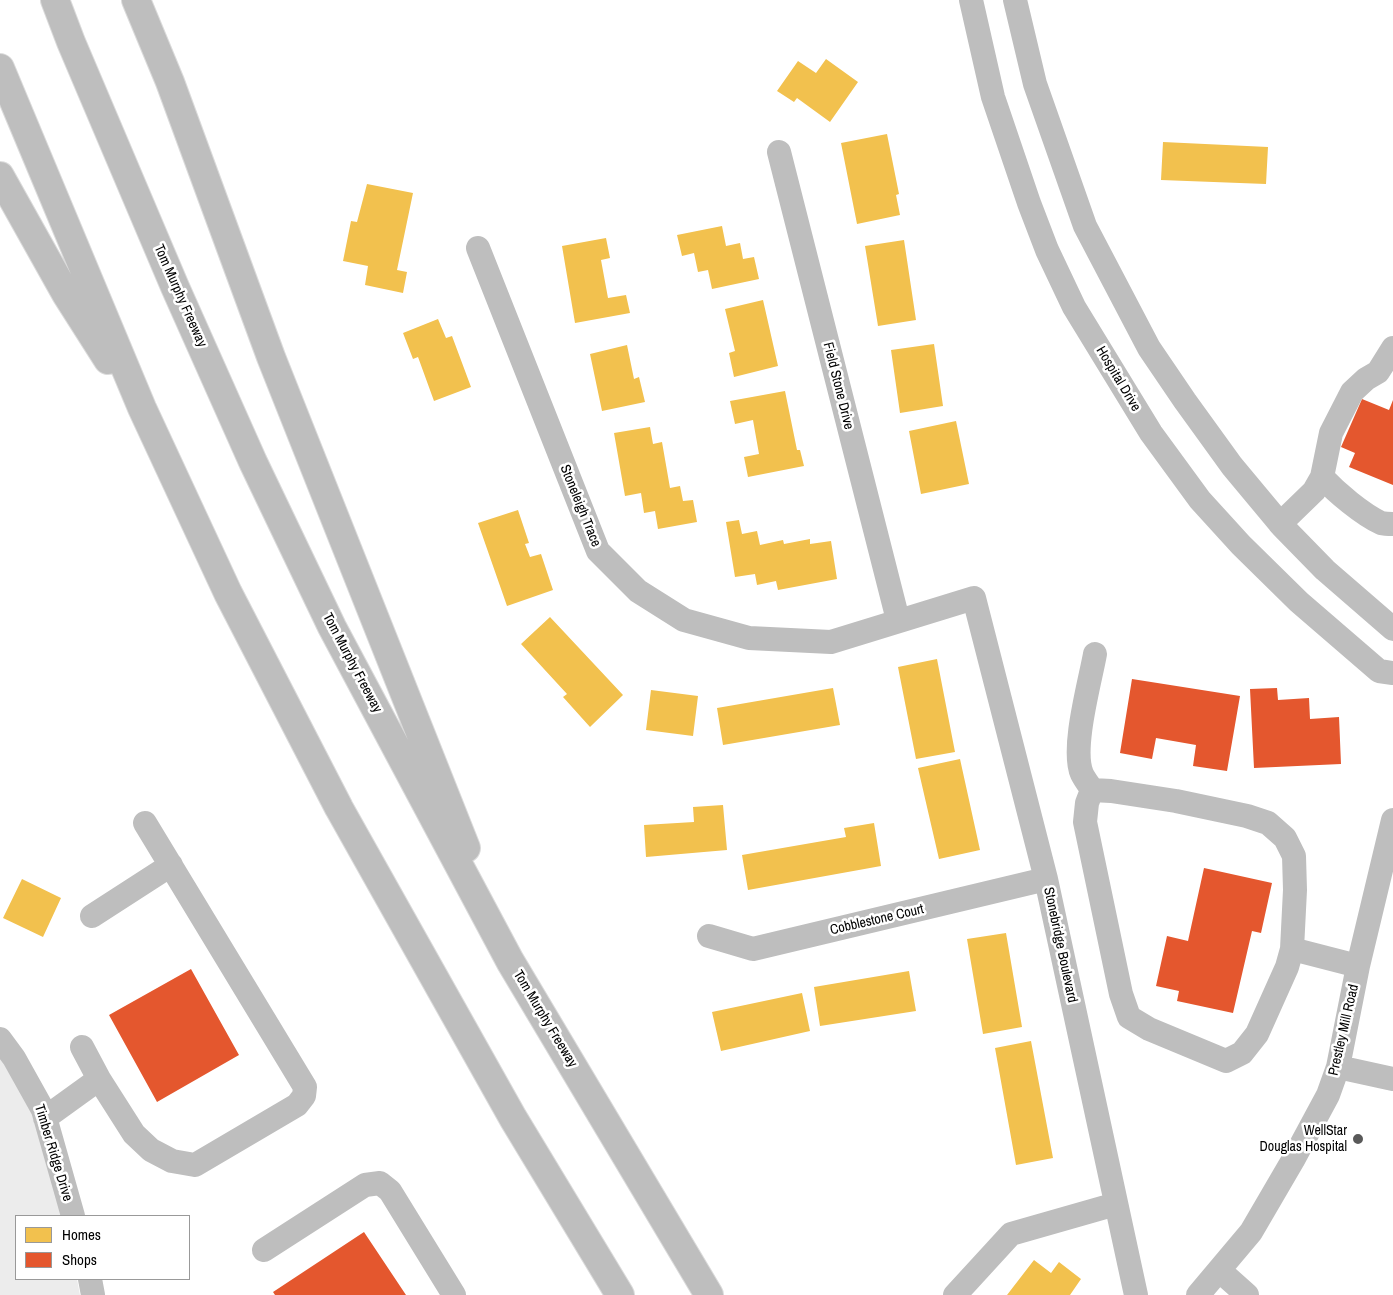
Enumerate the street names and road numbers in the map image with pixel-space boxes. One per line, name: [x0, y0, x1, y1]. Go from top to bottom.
street label: Tom Murphy Freeway: [150, 242, 210, 350]
street label: Field Stone Drive: [819, 341, 857, 431]
street label: Hospital Drive: [1092, 344, 1144, 414]
street label: Stoneleigh Trace: [556, 463, 604, 549]
street label: Tom Murphy Freeway: [319, 610, 385, 716]
street label: Stonebridge Boulevard: [1040, 886, 1080, 1004]
street label: Cobblestone Court: [828, 901, 926, 939]
street label: Tom Murphy Freeway: [509, 967, 581, 1071]
street label: Prestley Mill Road: [1325, 983, 1363, 1077]
street label: Timber Ridge Drive: [30, 1102, 76, 1204]

